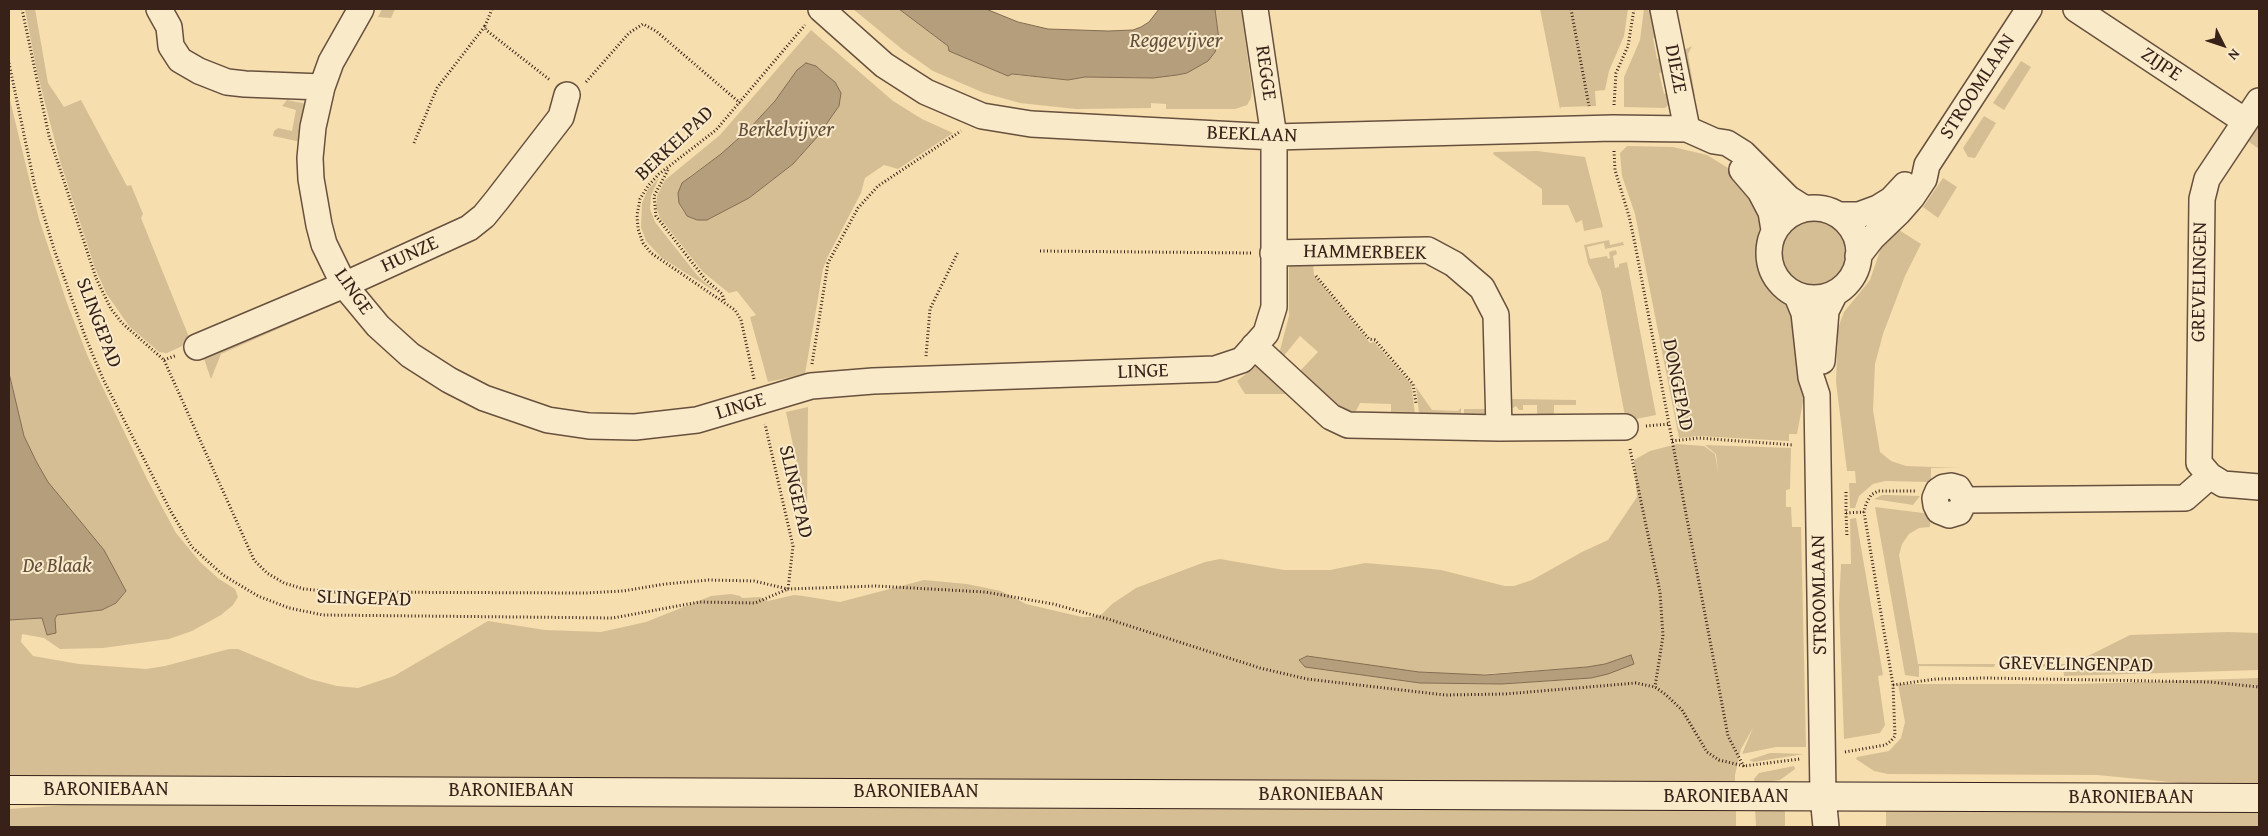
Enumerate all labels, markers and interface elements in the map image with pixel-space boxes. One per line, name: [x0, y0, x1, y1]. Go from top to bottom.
north arrow: [2198, 20, 2248, 70]
water label: Reggevijver: [1129, 29, 1223, 55]
street label: STROOMLAAN: [1935, 30, 2021, 144]
street label: DIEZE: [1659, 43, 1691, 95]
street label: ZIJPE: [2136, 43, 2186, 87]
street label: REGGE: [1249, 44, 1281, 102]
text: N: [2224, 45, 2245, 65]
street label: BERKELPAD: [631, 102, 719, 186]
water label: Berkelvijver: [738, 118, 834, 144]
street label: BEEKLAAN: [1206, 121, 1298, 149]
street label: GREVELINGEN: [2187, 222, 2213, 342]
street label: HUNZE: [378, 231, 442, 279]
street label: HAMMERBEEK: [1303, 240, 1427, 266]
street label: LINGE: [329, 264, 377, 320]
street label: SLINGEPAD: [70, 275, 126, 371]
street label: DONGEPAD: [1656, 337, 1698, 433]
street label: LINGE: [1117, 359, 1169, 385]
street label: LINGE: [713, 388, 769, 426]
street label: SLINGEPAD: [773, 443, 817, 541]
street label: STROOMLAAN: [1807, 535, 1833, 655]
water label: De Blaak: [22, 554, 92, 580]
street label: SLINGEPAD: [316, 585, 412, 613]
street label: GREVELINGENPAD: [1999, 652, 2153, 678]
street label: BARONIEBAAN: [43, 778, 169, 802]
street label: BARONIEBAAN: [448, 779, 574, 803]
street label: BARONIEBAAN: [853, 780, 979, 804]
street label: BARONIEBAAN: [1258, 783, 1384, 807]
street label: BARONIEBAAN: [1663, 785, 1789, 809]
street label: BARONIEBAAN: [2068, 786, 2194, 810]

